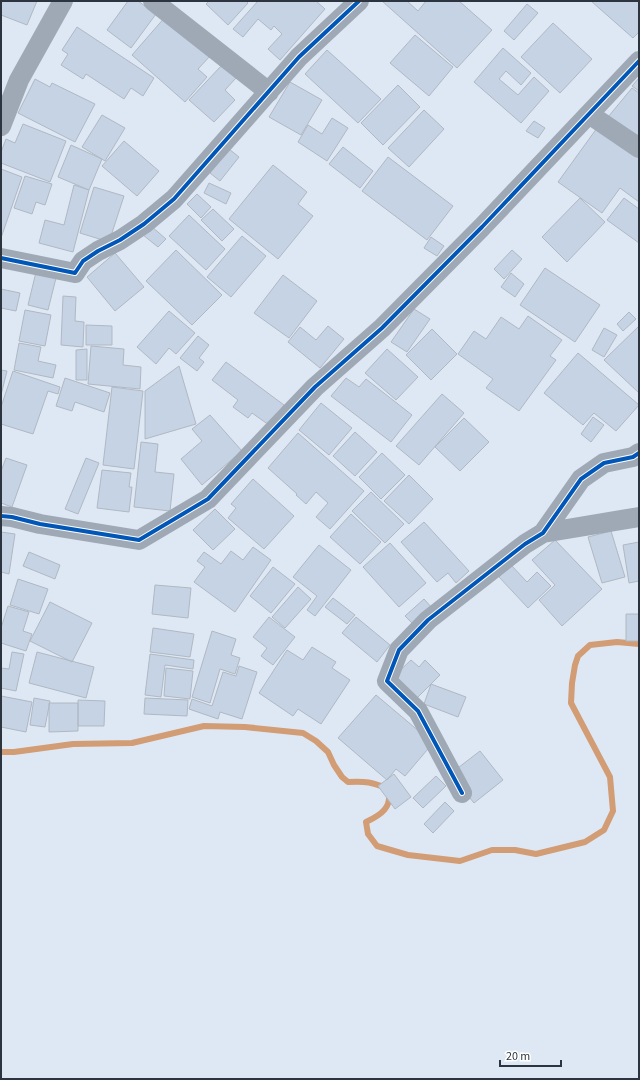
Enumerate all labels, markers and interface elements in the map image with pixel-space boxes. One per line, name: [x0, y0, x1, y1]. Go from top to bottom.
scale bar: [500, 1042, 561, 1068]
text: 20 m: [506, 1048, 530, 1065]

